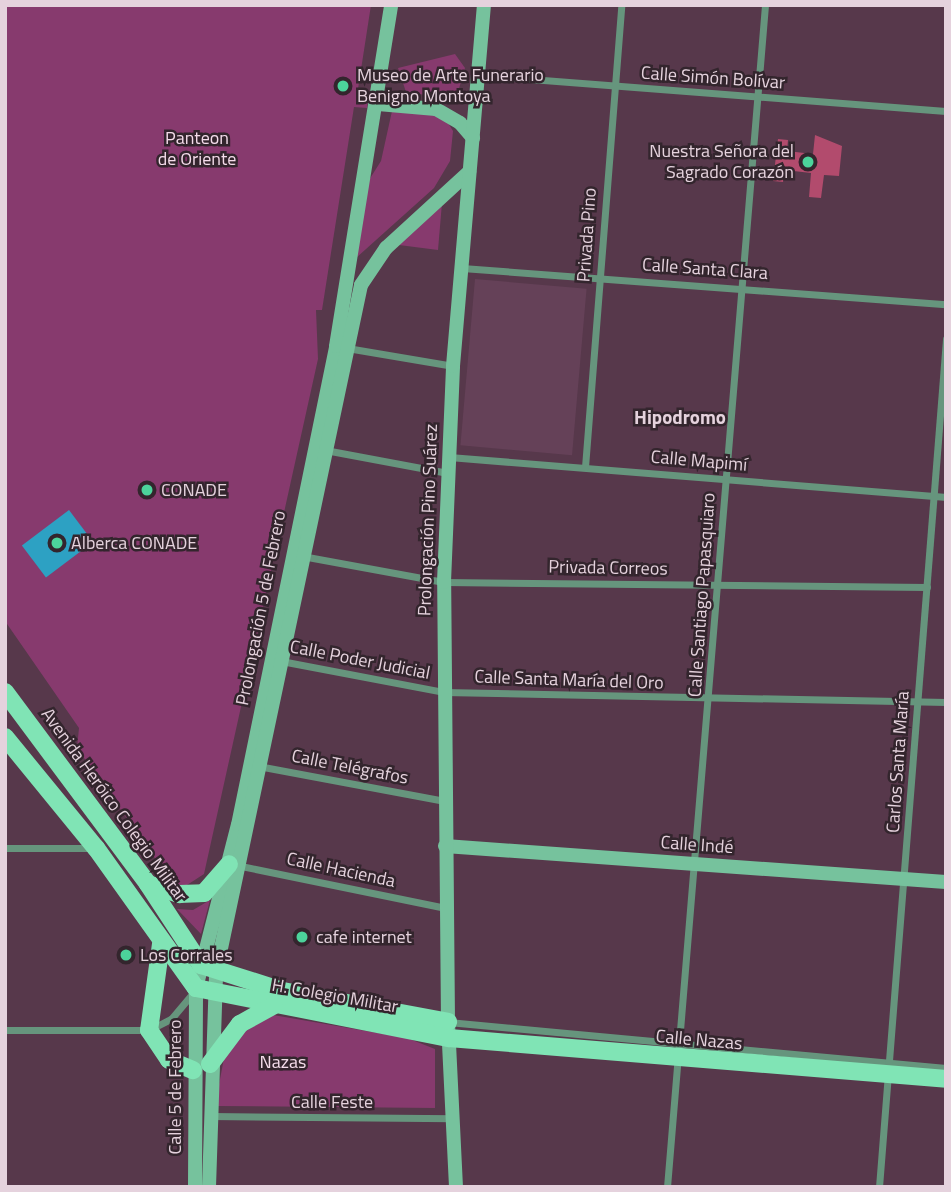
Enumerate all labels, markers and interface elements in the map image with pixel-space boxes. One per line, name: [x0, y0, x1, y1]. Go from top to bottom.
street label: Calle Simón Bolívar: [640, 62, 786, 94]
place label: Museo de Arte Funerario Benigno Montoya: [357, 65, 544, 108]
marker: Museo de Arte Funerario Benigno Montoya: [335, 78, 351, 94]
park label: Panteon de Oriente: [158, 128, 236, 170]
place label: Nuestra Señora del Sagrado Corazón: [649, 141, 794, 184]
marker: Nuestra Señora del Sagrado Corazón: [800, 154, 816, 170]
street label: Privada Pino: [573, 187, 601, 283]
street label: Calle Santa Clara: [641, 254, 769, 284]
district label: Hipodromo: [634, 406, 726, 428]
street label: Prolongación Pino Suárez: [414, 424, 442, 616]
street label: Calle Mapimí: [650, 446, 748, 476]
place label: CONADE: [161, 479, 227, 501]
marker: CONADE: [139, 482, 155, 498]
street label: Calle Santiago Papasquiaro: [684, 492, 720, 698]
street label: Prolongación 5 de Febrero: [232, 509, 290, 707]
place label: Alberca CONADE: [71, 532, 197, 554]
marker: Alberca CONADE: [49, 535, 65, 551]
street label: Privada Correos: [548, 556, 668, 580]
street label: Calle Poder Judicial: [288, 636, 432, 684]
street label: Calle Santa María del Oro: [474, 666, 664, 694]
street label: Carlos Santa María: [882, 690, 914, 834]
street label: Avenida Heróico Colegio Militar: [37, 704, 191, 906]
street label: Calle Telégrafos: [290, 745, 410, 789]
street label: Calle Indé: [660, 832, 734, 858]
street label: Calle Hacienda: [285, 848, 397, 892]
place label: cafe internet: [316, 926, 412, 948]
marker: cafe internet: [294, 929, 310, 945]
place label: Los Corrales: [140, 944, 233, 966]
marker: Los Corrales: [118, 947, 134, 963]
street label: H. Colegio Militar: [270, 974, 400, 1018]
street label: Calle 5 de Febrero: [164, 1019, 186, 1155]
street label: Calle Nazas: [655, 1025, 743, 1055]
park label: Nazas: [260, 1051, 306, 1073]
street label: Calle Feste: [291, 1091, 373, 1113]

